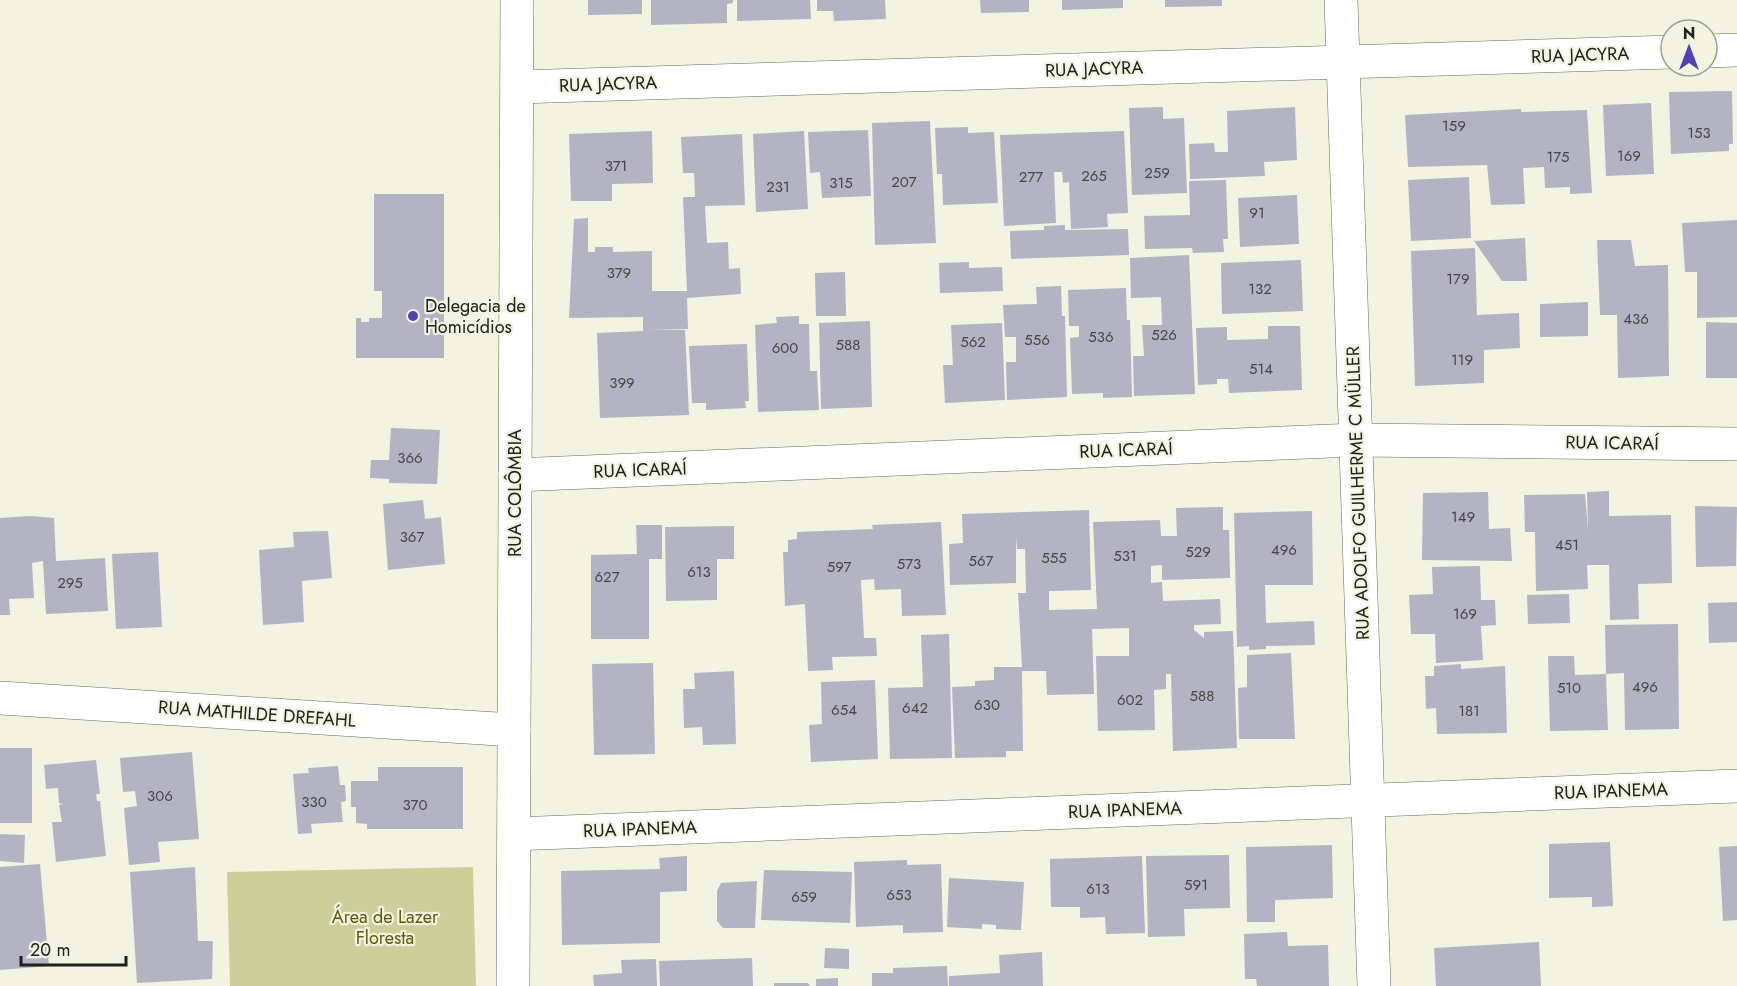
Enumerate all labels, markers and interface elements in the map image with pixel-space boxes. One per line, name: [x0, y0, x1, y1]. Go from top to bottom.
north arrow: [1659, 18, 1719, 78]
text: N: [1683, 22, 1695, 45]
street label: RUA JACYRA: [1531, 40, 1630, 70]
street label: RUA JACYRA: [1045, 54, 1144, 84]
street label: RUA JACYRA: [559, 69, 658, 99]
house number: 159: [1442, 115, 1466, 137]
house number: 153: [1687, 122, 1711, 144]
house number: 169: [1617, 145, 1641, 167]
house number: 175: [1546, 146, 1570, 168]
house number: 371: [605, 155, 627, 177]
house number: 259: [1144, 162, 1170, 184]
house number: 265: [1081, 165, 1107, 187]
house number: 277: [1019, 166, 1043, 188]
house number: 207: [891, 171, 917, 193]
house number: 315: [829, 172, 853, 194]
house number: 231: [766, 176, 790, 198]
house number: 91: [1249, 202, 1265, 224]
house number: 379: [607, 262, 631, 284]
house number: 179: [1446, 268, 1470, 290]
house number: 132: [1248, 278, 1272, 300]
place label: Delegacia de Homicídios: [425, 293, 526, 340]
house number: 436: [1623, 308, 1649, 330]
marker: Delegacia de Homicídios: [406, 309, 420, 323]
house number: 526: [1151, 324, 1177, 346]
house number: 536: [1088, 326, 1114, 348]
house number: 556: [1024, 329, 1050, 351]
house number: 562: [960, 331, 986, 353]
house number: 588: [836, 334, 860, 356]
house number: 600: [772, 337, 798, 359]
street label: RUA ADOLFO GUILHERME C MÜLLER: [1340, 346, 1376, 640]
house number: 119: [1451, 349, 1473, 371]
house number: 514: [1249, 358, 1273, 380]
house number: 399: [609, 372, 635, 394]
street label: RUA COLÔMBIA: [502, 429, 528, 557]
street label: RUA ICARAÍ: [1565, 429, 1659, 457]
street label: RUA ICARAÍ: [1079, 435, 1174, 465]
house number: 366: [397, 447, 423, 469]
street label: RUA ICARAÍ: [593, 455, 688, 485]
house number: 149: [1451, 506, 1475, 528]
house number: 367: [400, 526, 424, 548]
house number: 451: [1555, 534, 1579, 556]
house number: 496: [1271, 539, 1297, 561]
house number: 529: [1185, 541, 1211, 563]
house number: 531: [1113, 545, 1137, 567]
house number: 555: [1041, 547, 1067, 569]
house number: 567: [969, 550, 994, 572]
house number: 573: [897, 553, 921, 575]
house number: 597: [827, 556, 851, 578]
house number: 613: [687, 561, 711, 583]
house number: 627: [594, 566, 620, 588]
house number: 295: [57, 572, 83, 594]
house number: 169: [1453, 603, 1477, 625]
house number: 496: [1632, 676, 1658, 698]
house number: 510: [1557, 677, 1581, 699]
house number: 588: [1190, 685, 1214, 707]
house number: 602: [1117, 689, 1143, 711]
street label: RUA MATHILDE DREFAHL: [157, 694, 357, 734]
house number: 630: [974, 694, 1000, 716]
house number: 642: [902, 697, 928, 719]
house number: 654: [831, 699, 857, 721]
house number: 181: [1458, 700, 1480, 722]
street label: RUA IPANEMA: [1554, 776, 1668, 806]
house number: 306: [147, 785, 173, 807]
house number: 330: [301, 791, 327, 813]
house number: 370: [403, 794, 427, 816]
street label: RUA IPANEMA: [1068, 795, 1182, 825]
street label: RUA IPANEMA: [583, 814, 697, 844]
house number: 591: [1184, 874, 1208, 896]
house number: 613: [1086, 878, 1110, 900]
house number: 653: [886, 884, 912, 906]
house number: 659: [791, 886, 817, 908]
park label: Área de Lazer Floresta: [332, 904, 439, 951]
scale bar: [21, 929, 126, 967]
text: 20 m: [30, 937, 70, 963]

